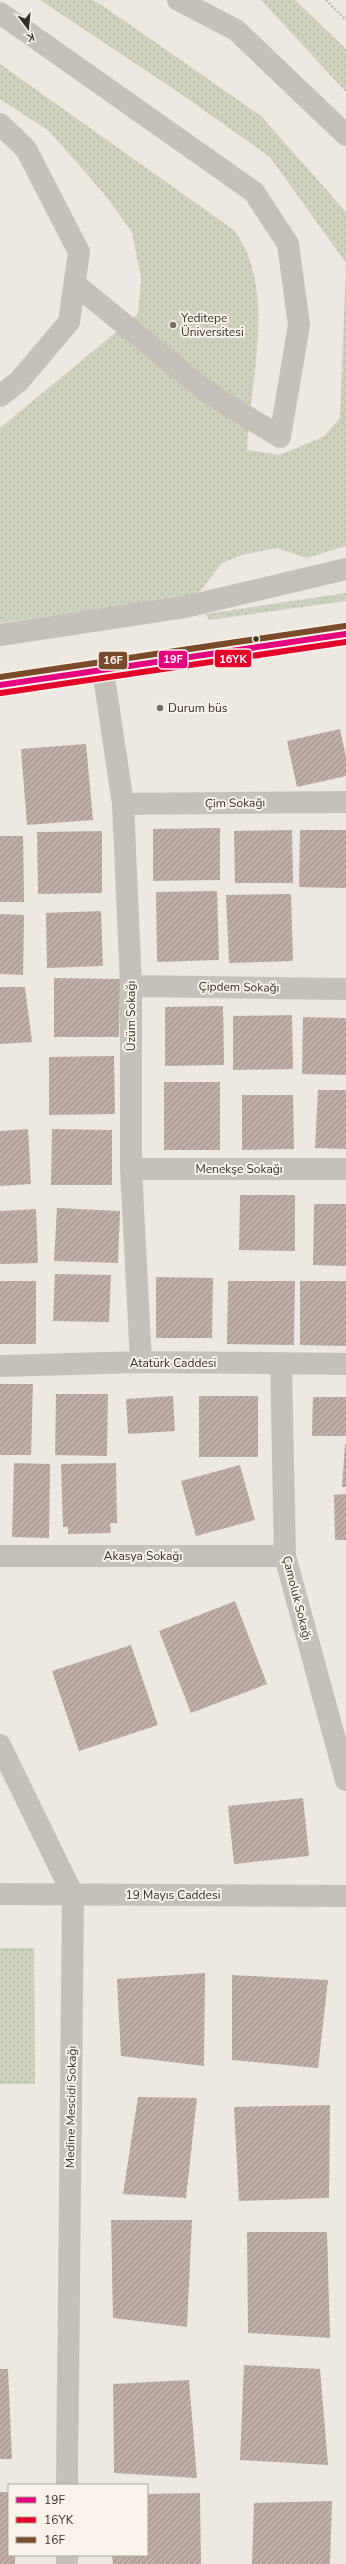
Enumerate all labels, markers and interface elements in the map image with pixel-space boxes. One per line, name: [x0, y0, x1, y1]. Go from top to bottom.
north arrow: [8, 8, 48, 48]
text: K: [24, 29, 36, 46]
place label: Yeditepe Üniversitesi: [180, 310, 244, 340]
marker: Yeditepe Üniversitesi: [168, 320, 178, 330]
unlabelled marker: [251, 634, 261, 644]
line badge: 16YK: [214, 649, 252, 668]
line badge: 19F: [158, 650, 188, 669]
line badge: 16F: [98, 651, 128, 670]
text: 19F: [163, 652, 183, 667]
text: 16YK: [219, 652, 248, 667]
text: 16F: [103, 653, 123, 668]
place label: Durum büs: [168, 700, 228, 716]
marker: Durum büs: [155, 703, 165, 713]
street label: Çim Sokağı: [205, 794, 265, 812]
street label: Çipdem Sokağı: [198, 978, 280, 996]
street label: Üzüm Sokağı: [123, 981, 139, 1051]
street label: Menekşe Sokağı: [195, 1161, 283, 1177]
street label: Atatürk Caddesi: [130, 1355, 216, 1371]
street label: Akasya Sokağı: [104, 1548, 182, 1564]
street label: Çamoluk Sokağı: [279, 1554, 315, 1642]
street label: 19 Mayıs Caddesi: [125, 1887, 221, 1903]
street label: Medine Mescidi Sokağı: [62, 2046, 80, 2168]
legend: [8, 2484, 148, 2556]
text: 19F: [44, 2492, 65, 2508]
text: 16YK: [44, 2512, 74, 2528]
text: 16F: [44, 2532, 65, 2548]

